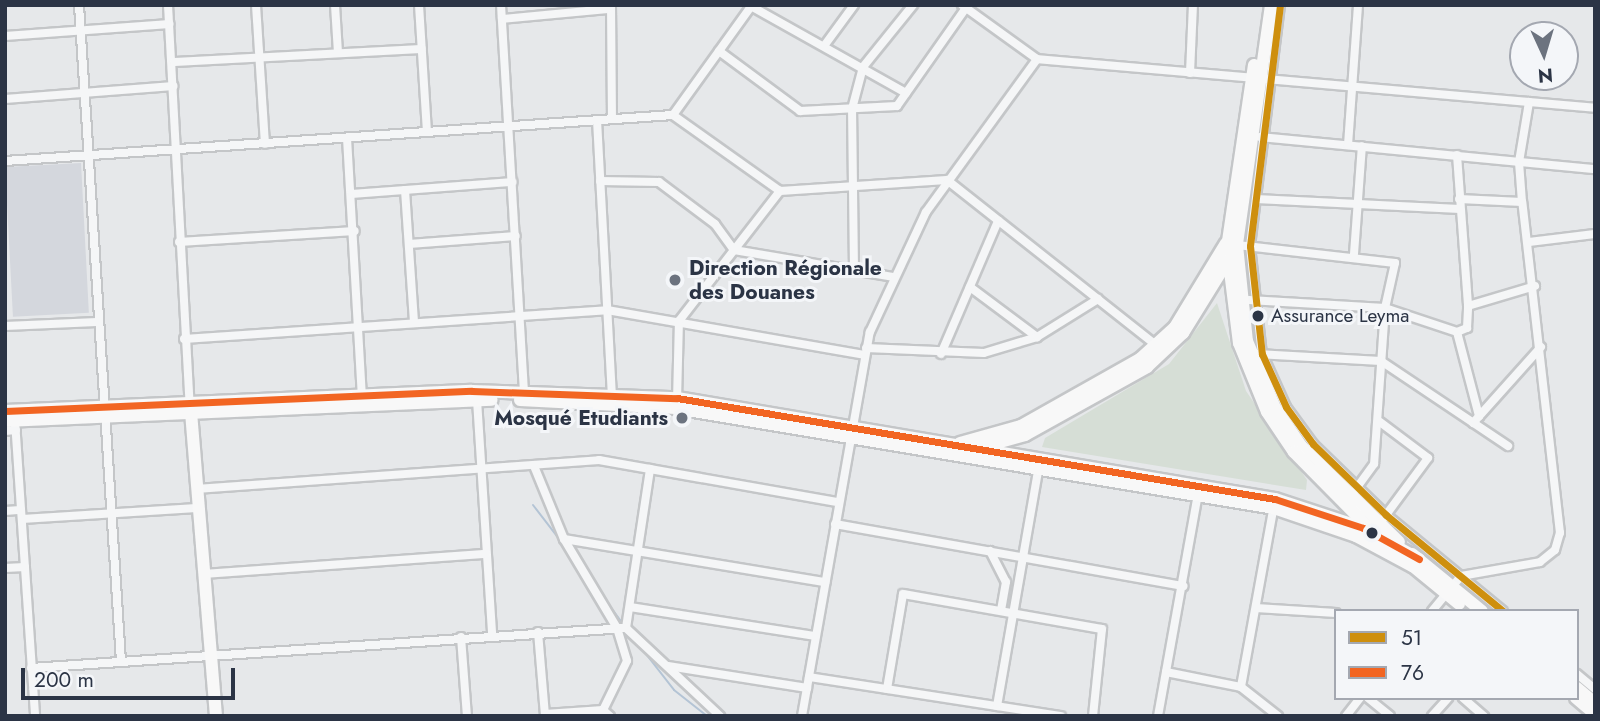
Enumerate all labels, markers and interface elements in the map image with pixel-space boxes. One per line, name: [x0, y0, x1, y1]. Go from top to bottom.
north arrow: [1509, 21, 1579, 91]
text: N: [1537, 61, 1554, 89]
place label: Direction Régionale des Douanes: [689, 255, 882, 305]
marker: Direction Régionale des Douanes: [667, 272, 683, 288]
place label: Assurance Leyma: [1271, 305, 1409, 327]
marker: Assurance Leyma: [1251, 309, 1265, 323]
place label: Mosqué Etudiants: [494, 405, 668, 431]
marker: Mosqué Etudiants: [674, 410, 690, 426]
unlabelled marker: [1365, 526, 1379, 540]
legend: [1334, 609, 1579, 700]
text: 51: [1401, 623, 1422, 653]
scale bar: [24, 654, 238, 698]
text: 76: [1401, 658, 1424, 688]
text: 200 m: [34, 665, 94, 695]

